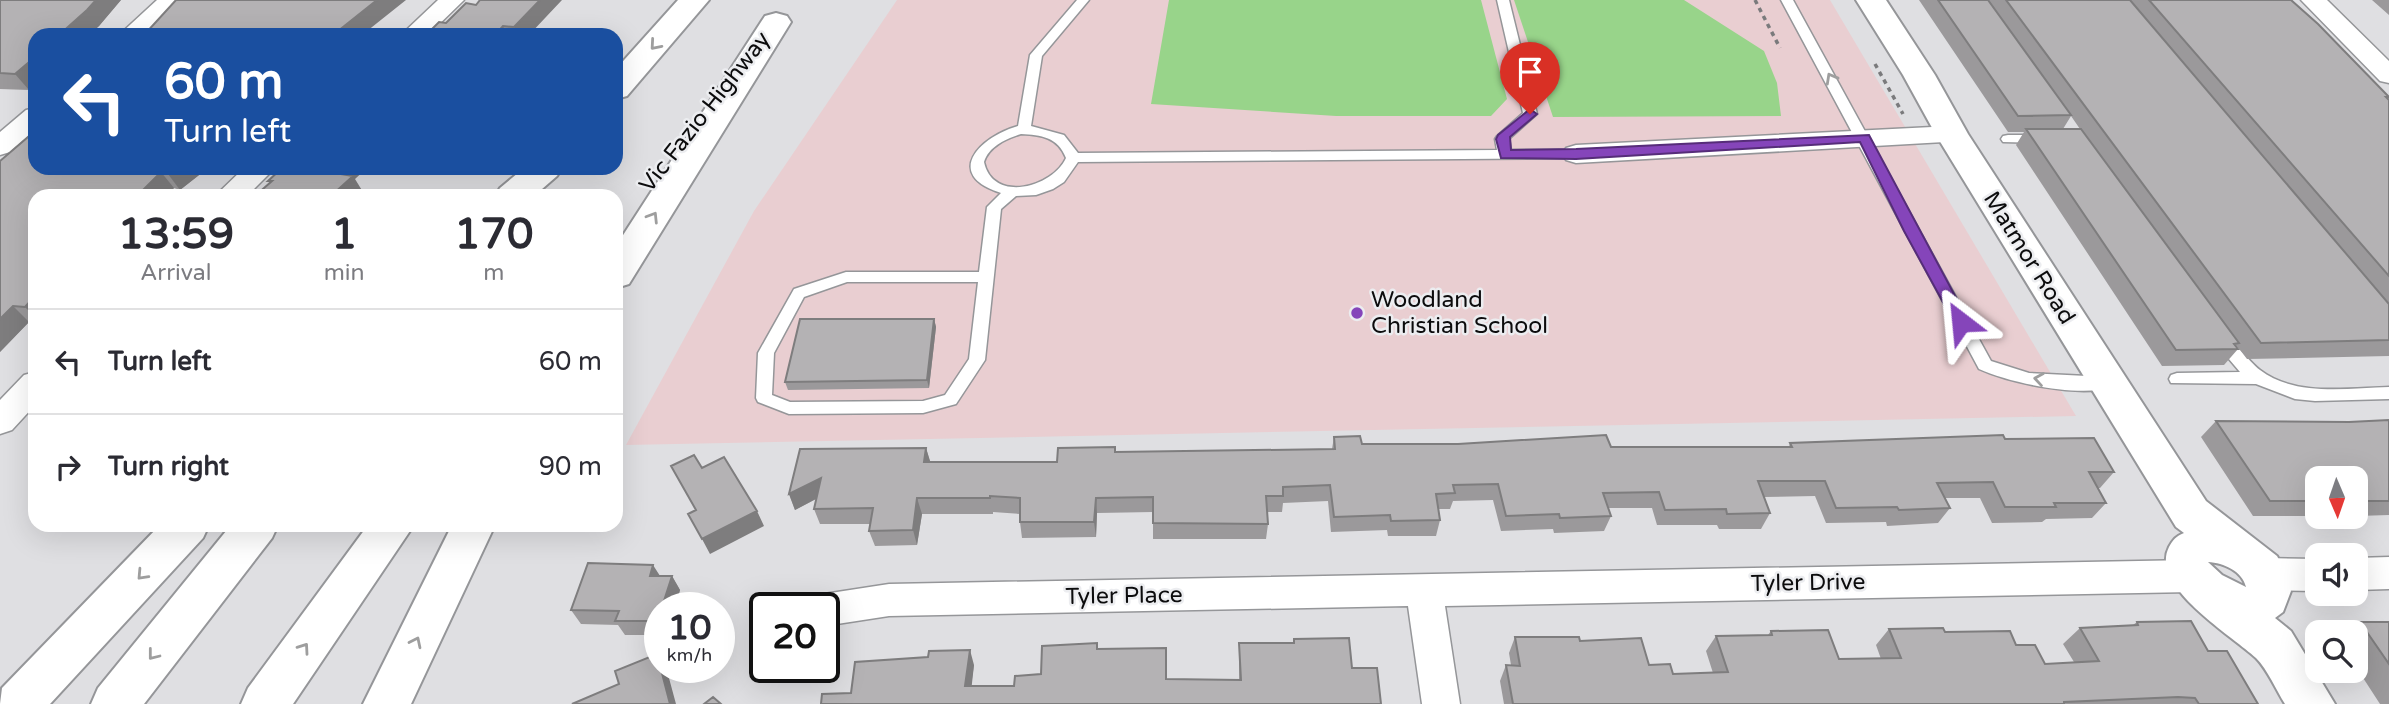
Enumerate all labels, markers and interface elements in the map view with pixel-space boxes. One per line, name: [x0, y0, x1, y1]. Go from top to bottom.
street label: Vic Fazio Highway: [634, 26, 776, 198]
one-way arrow: [651, 36, 663, 49]
pin: [1500, 42, 1560, 114]
text: 60 m: [164, 53, 283, 112]
icon: arrive: [1511, 53, 1549, 91]
icon: left: [49, 56, 140, 147]
one-way arrow: [1826, 73, 1839, 86]
text: Turn left: [164, 113, 291, 151]
street label: Matmor Road: [1977, 186, 2081, 330]
text: 13:59: [118, 209, 234, 260]
text: 1: [331, 209, 357, 260]
text: 170: [454, 209, 533, 260]
one-way arrow: [644, 212, 657, 225]
text: Arrival: [140, 259, 211, 287]
text: min: [324, 259, 365, 287]
text: m: [483, 259, 504, 287]
position arrow: [1924, 285, 1998, 359]
place label: Woodland Christian School: [1371, 286, 1548, 340]
marker: Woodland Christian School: [1349, 305, 1365, 321]
icon: left: [49, 343, 87, 381]
text: Turn left: [108, 346, 211, 377]
text: 60 m: [539, 346, 602, 377]
one-way arrow: [2033, 372, 2045, 387]
icon: right: [49, 448, 87, 486]
text: Turn right: [108, 451, 229, 482]
text: 90 m: [539, 451, 602, 482]
north arrow: [2305, 466, 2368, 528]
map controls: [2305, 466, 2368, 683]
button: sound: [2305, 543, 2368, 606]
one-way arrow: [137, 566, 150, 579]
street label: Tyler Drive: [1750, 568, 1866, 598]
street label: Tyler Place: [1065, 581, 1183, 611]
speed limit sign: 20: [749, 592, 840, 683]
text: 10: [668, 607, 711, 649]
button: search: [2305, 620, 2368, 683]
one-way arrow: [407, 637, 421, 649]
one-way arrow: [296, 643, 308, 656]
text: km/h: [667, 644, 712, 666]
one-way arrow: [149, 647, 162, 660]

